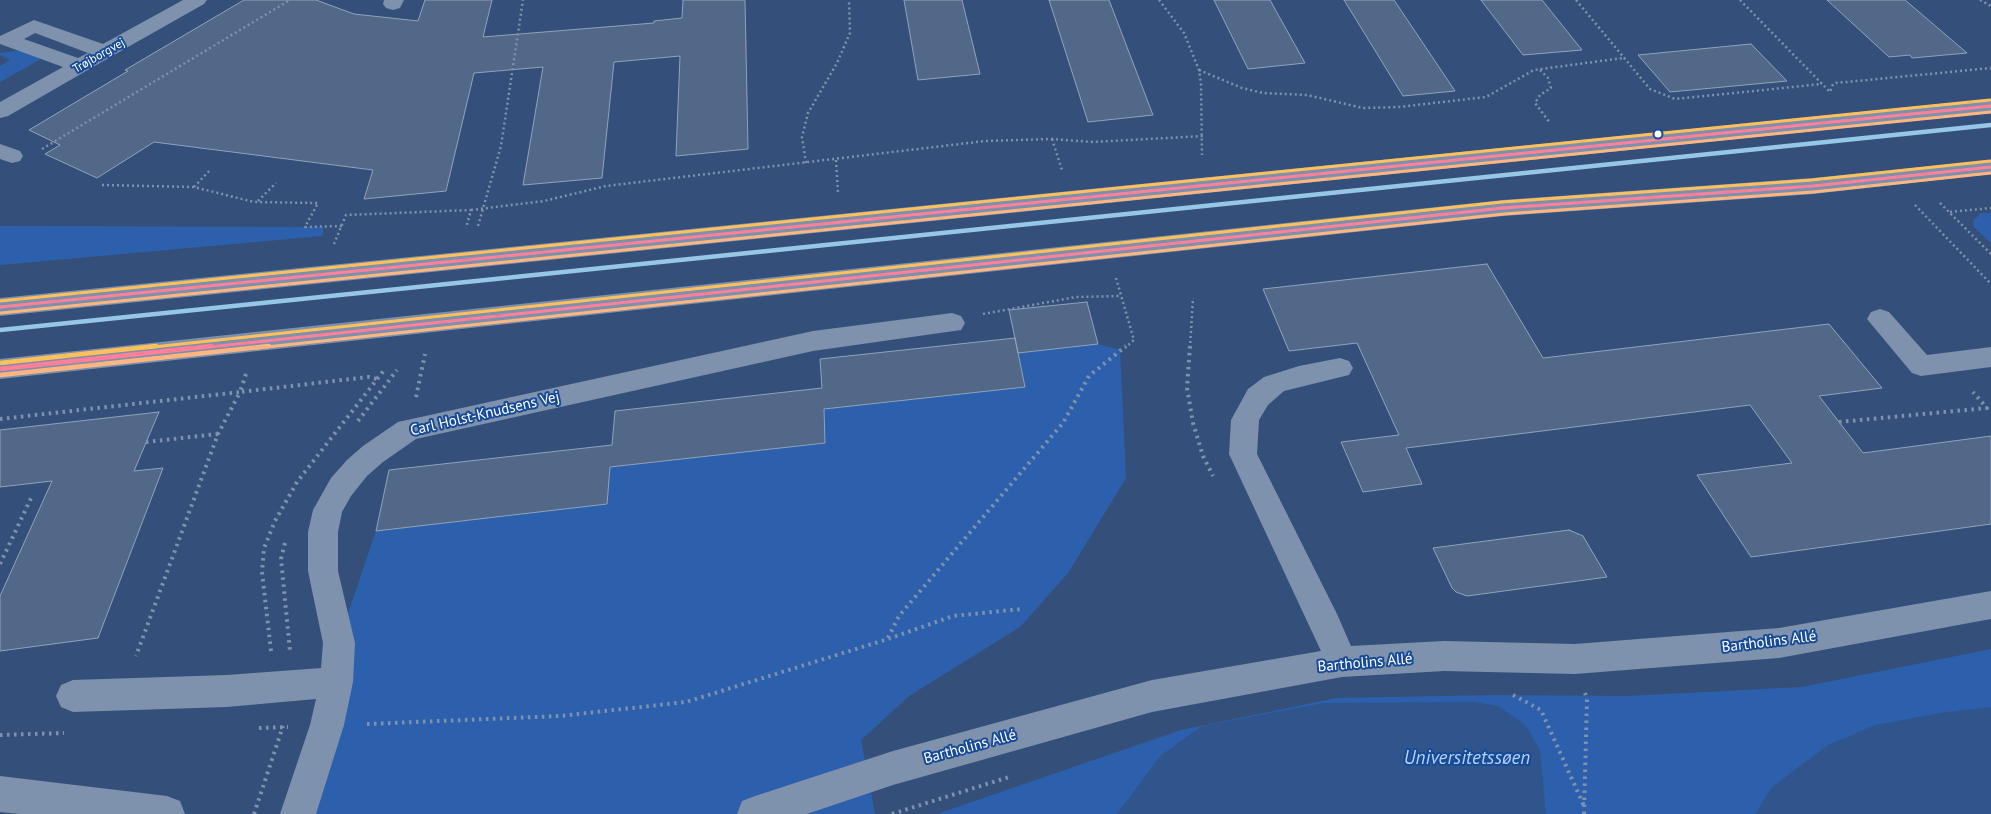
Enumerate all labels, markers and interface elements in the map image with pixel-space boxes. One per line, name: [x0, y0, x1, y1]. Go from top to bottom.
street label: Trøjborgvej: [71, 35, 127, 77]
unlabelled marker: [1653, 129, 1663, 139]
street label: Carl Holst-Knudsens Vej: [408, 388, 562, 440]
street label: Bartholins Allé: [1721, 627, 1817, 657]
street label: Bartholins Allé: [1317, 650, 1413, 676]
street label: Bartholins Allé: [922, 726, 1018, 768]
water label: Universitetssøen: [1404, 748, 1530, 770]

